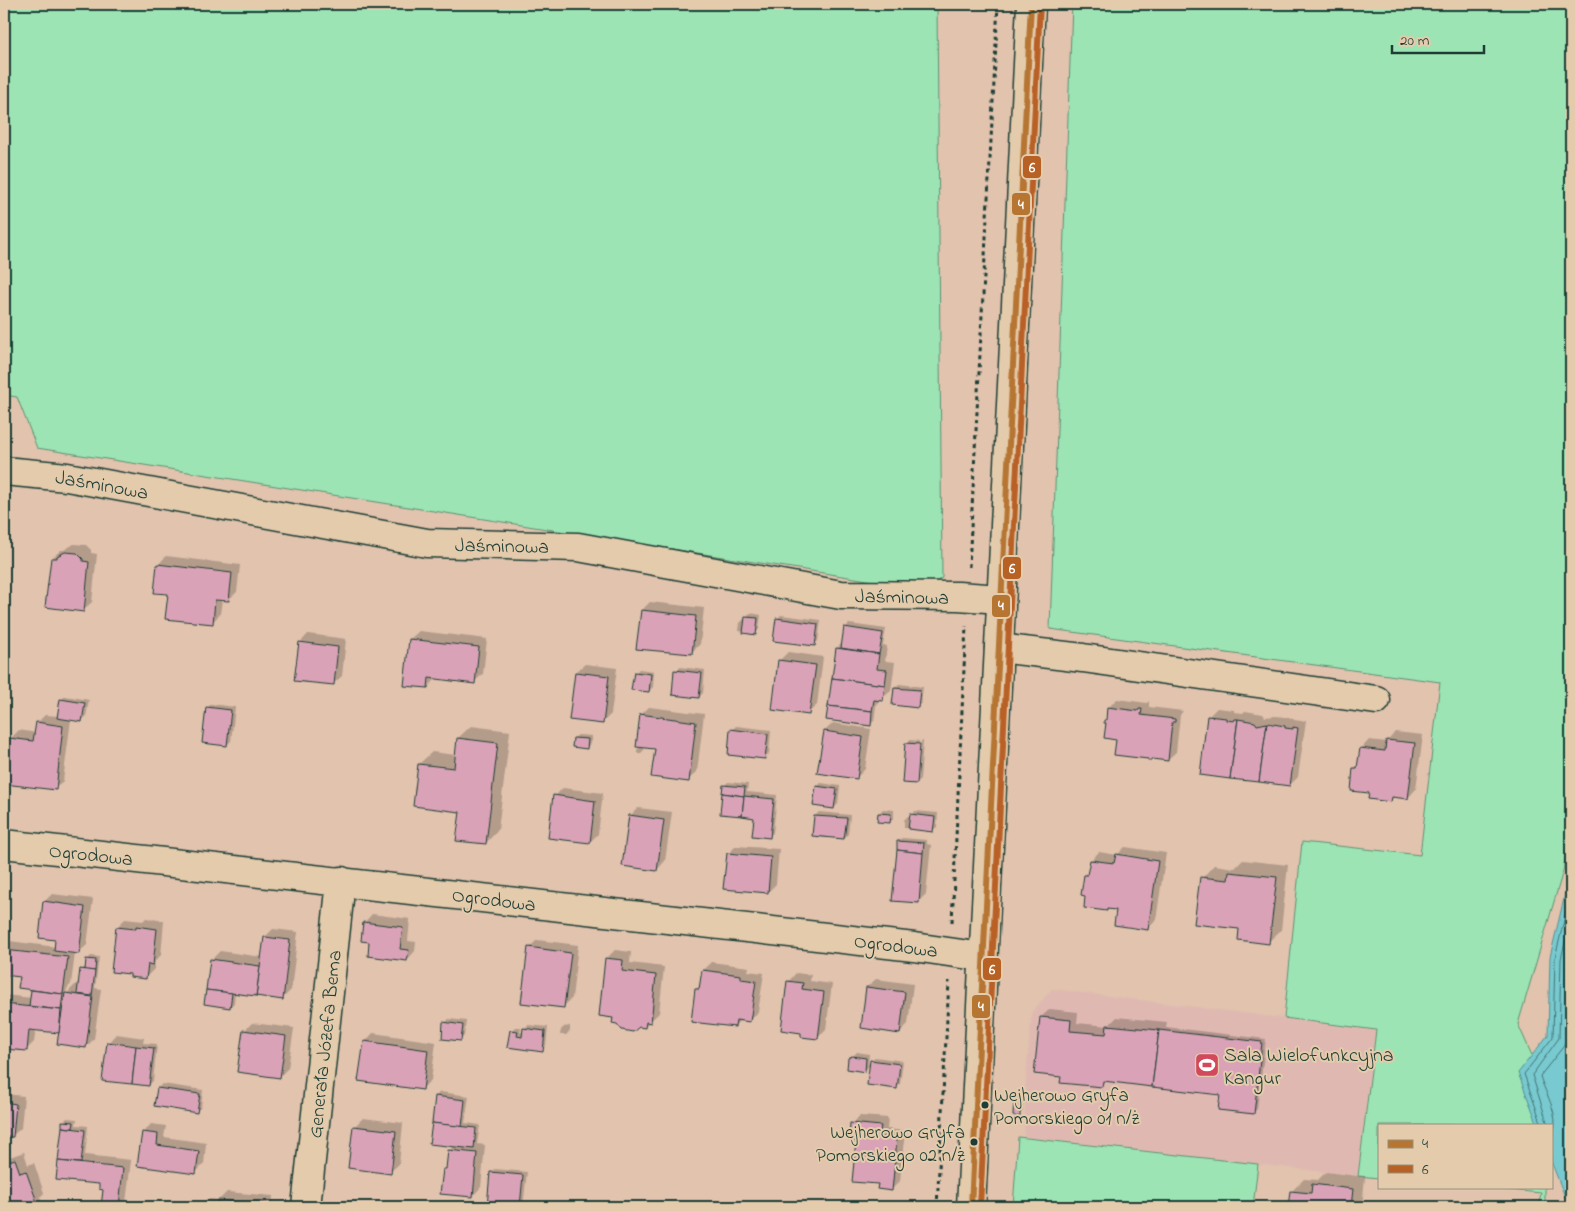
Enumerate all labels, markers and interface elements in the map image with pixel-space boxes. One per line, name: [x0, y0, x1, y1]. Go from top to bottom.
scale bar: [1392, 22, 1485, 54]
text: 20 m: [1400, 30, 1430, 52]
line badge: 6: [1022, 155, 1042, 179]
text: 6: [1028, 158, 1036, 179]
line badge: 4: [1011, 192, 1031, 216]
text: 4: [1017, 195, 1024, 216]
street label: Jaśminowa: [53, 464, 150, 509]
street label: Jaśminowa: [455, 532, 549, 563]
line badge: 6: [1002, 556, 1022, 580]
text: 6: [1008, 559, 1016, 580]
street label: Jaśminowa: [855, 583, 949, 614]
line badge: 4: [991, 594, 1011, 618]
text: 4: [997, 596, 1004, 617]
street label: Ogrodowa: [47, 838, 134, 876]
street label: Ogrodowa: [450, 882, 537, 922]
street label: Ogrodowa: [852, 928, 939, 968]
street label: Generała Józefa Bema: [302, 949, 351, 1140]
line badge: 6: [982, 957, 1002, 981]
text: 6: [988, 960, 996, 981]
line badge: 4: [971, 994, 991, 1019]
text: 4: [977, 997, 984, 1018]
place label: Sala Wielofunkcyjna Kangur: [1224, 1042, 1394, 1095]
sports icon: Sala Wielofunkcyjna Kangur: [1194, 1052, 1220, 1078]
place label: Wejherowo Gryfa Pomorskiego 01 n/ż: [994, 1083, 1140, 1135]
marker: Wejherowo Gryfa Pomorskiego 01 n/ż: [980, 1100, 990, 1110]
place label: Wejherowo Gryfa Pomorskiego 02 n/ż: [816, 1120, 965, 1172]
legend: [1378, 1124, 1552, 1188]
text: 4: [1422, 1133, 1428, 1155]
marker: Wejherowo Gryfa Pomorskiego 02 n/ż: [969, 1137, 979, 1147]
text: 6: [1422, 1159, 1429, 1181]

